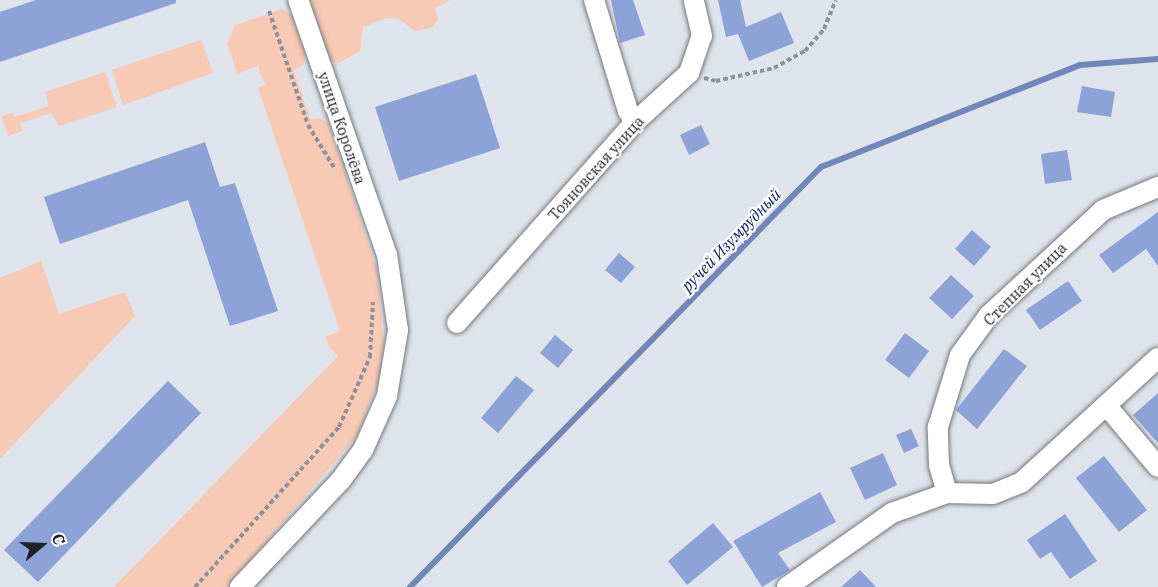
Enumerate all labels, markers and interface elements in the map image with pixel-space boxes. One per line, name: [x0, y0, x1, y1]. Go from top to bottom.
street label: улица Королёва: [314, 69, 370, 187]
street label: Тояновская улица: [544, 112, 648, 224]
water label: ручей Изумрудный: [677, 185, 785, 295]
street label: Степная улица: [980, 239, 1070, 329]
north arrow: [12, 515, 72, 575]
text: С: [48, 531, 70, 547]

